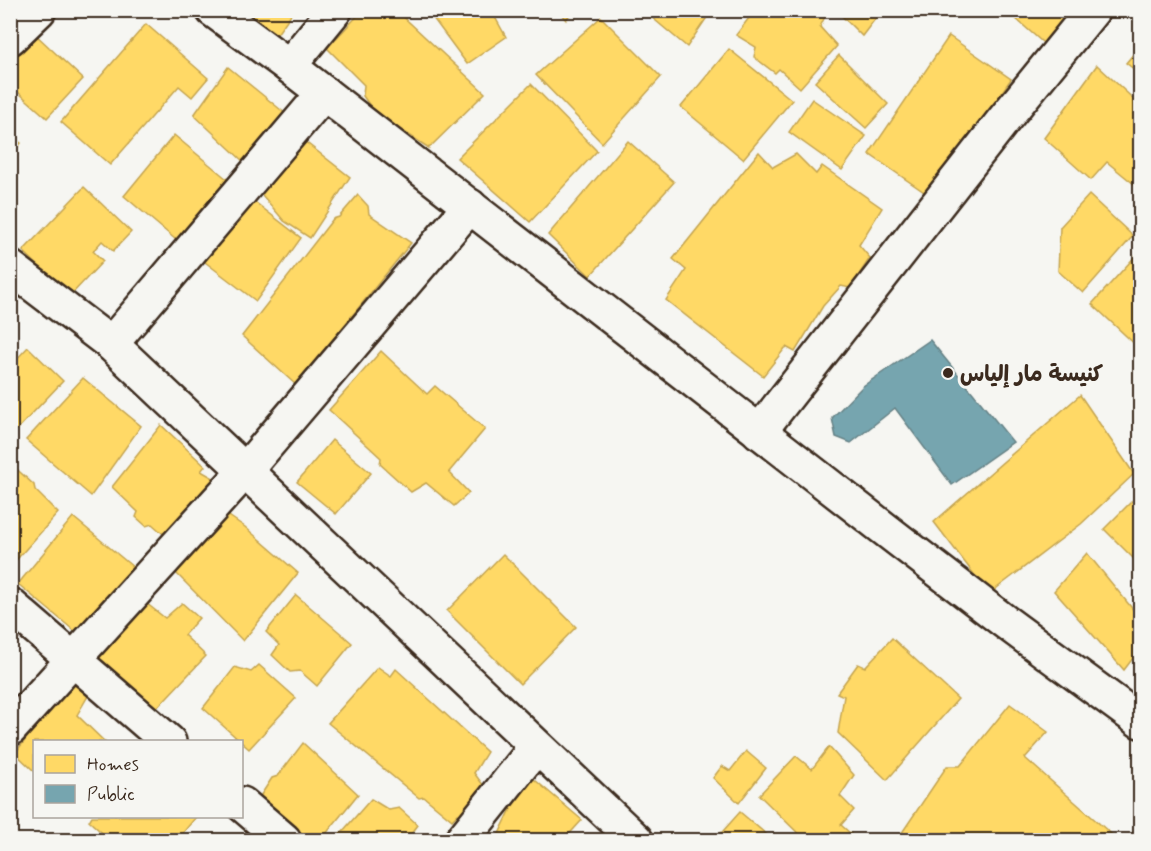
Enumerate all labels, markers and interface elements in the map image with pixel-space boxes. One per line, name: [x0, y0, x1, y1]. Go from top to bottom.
place label: كنيسة مار إلياس: [960, 361, 1103, 389]
marker: كنيسة مار إلياس: [941, 366, 955, 380]
legend: [33, 740, 243, 818]
text: Homes: [87, 753, 139, 777]
text: Public: [87, 783, 135, 807]

